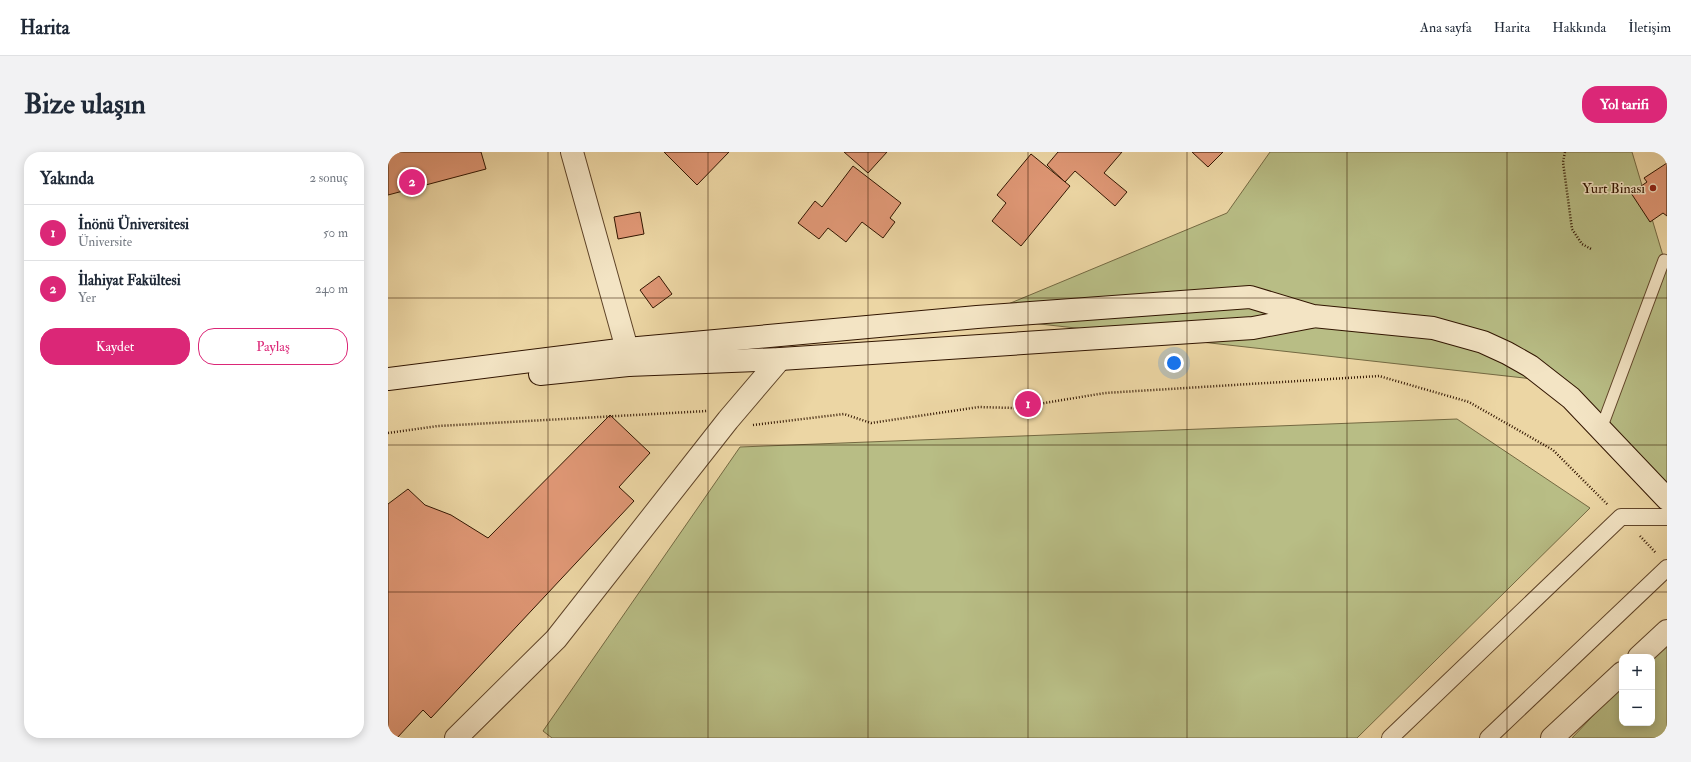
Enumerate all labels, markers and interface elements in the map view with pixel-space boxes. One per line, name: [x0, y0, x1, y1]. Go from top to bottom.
text: Harita: [20, 16, 70, 40]
text: Ana sayfa: [1420, 19, 1472, 36]
text: Harita: [1494, 19, 1530, 36]
text: Hakkında: [1552, 19, 1606, 36]
text: İletişim: [1628, 19, 1671, 36]
button: Yol tarifi: [1582, 86, 1667, 123]
text: Bize ulaşın: [24, 87, 146, 122]
pin: 2: [399, 167, 425, 197]
text: Yakında: [40, 168, 94, 189]
text: 2 sonuç: [309, 170, 348, 186]
place label: Yurt Binası: [1582, 180, 1645, 197]
marker: Yurt Binası: [1648, 183, 1658, 193]
text: İnönü Üniversitesi: [78, 215, 189, 234]
text: 1: [51, 225, 55, 241]
text: 50 m: [323, 225, 348, 241]
text: Üniversite: [78, 234, 132, 250]
text: İlahiyat Fakültesi: [78, 271, 181, 290]
text: 2: [50, 281, 56, 297]
text: 240 m: [315, 281, 348, 297]
text: Yer: [78, 290, 96, 306]
button: Kaydet: [40, 328, 190, 365]
button: Paylaş: [198, 328, 348, 365]
your location: [1164, 353, 1184, 373]
pin: 1: [1015, 389, 1041, 419]
map controls: [1619, 654, 1655, 726]
button: +: [1619, 654, 1655, 690]
button: −: [1619, 690, 1655, 726]

